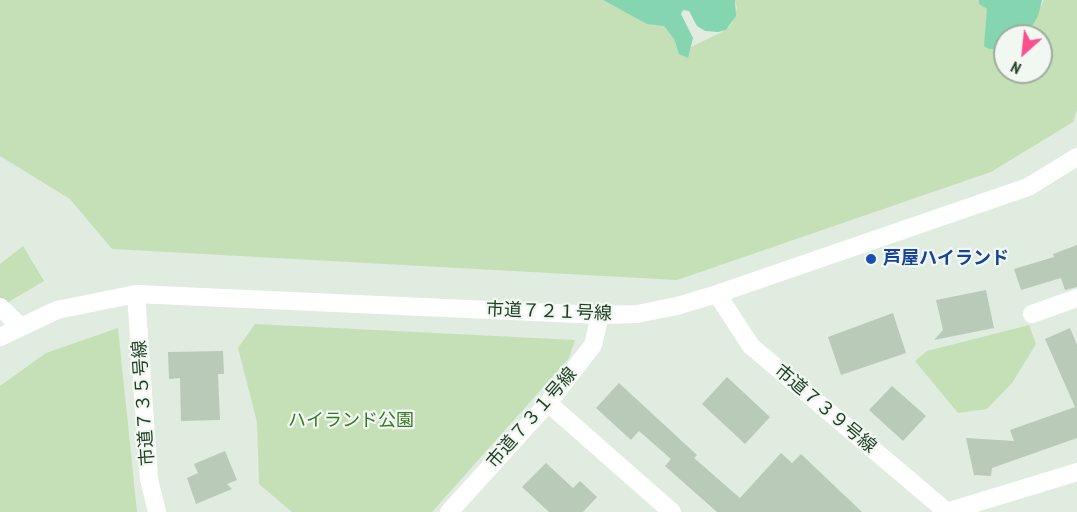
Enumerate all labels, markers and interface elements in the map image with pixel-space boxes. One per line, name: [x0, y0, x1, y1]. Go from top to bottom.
north arrow: [993, 24, 1053, 84]
text: N: [1007, 57, 1024, 79]
place label: 芦屋ハイランド: [883, 248, 1009, 270]
marker: 芦屋ハイランド: [864, 252, 878, 266]
street label: 市道７２１号線: [486, 299, 612, 325]
street label: 市道７３５号線: [129, 339, 159, 467]
street label: 市道７３９号線: [770, 360, 880, 458]
street label: 市道７３１号線: [483, 363, 581, 473]
park label: ハイランド公園: [288, 410, 414, 432]

